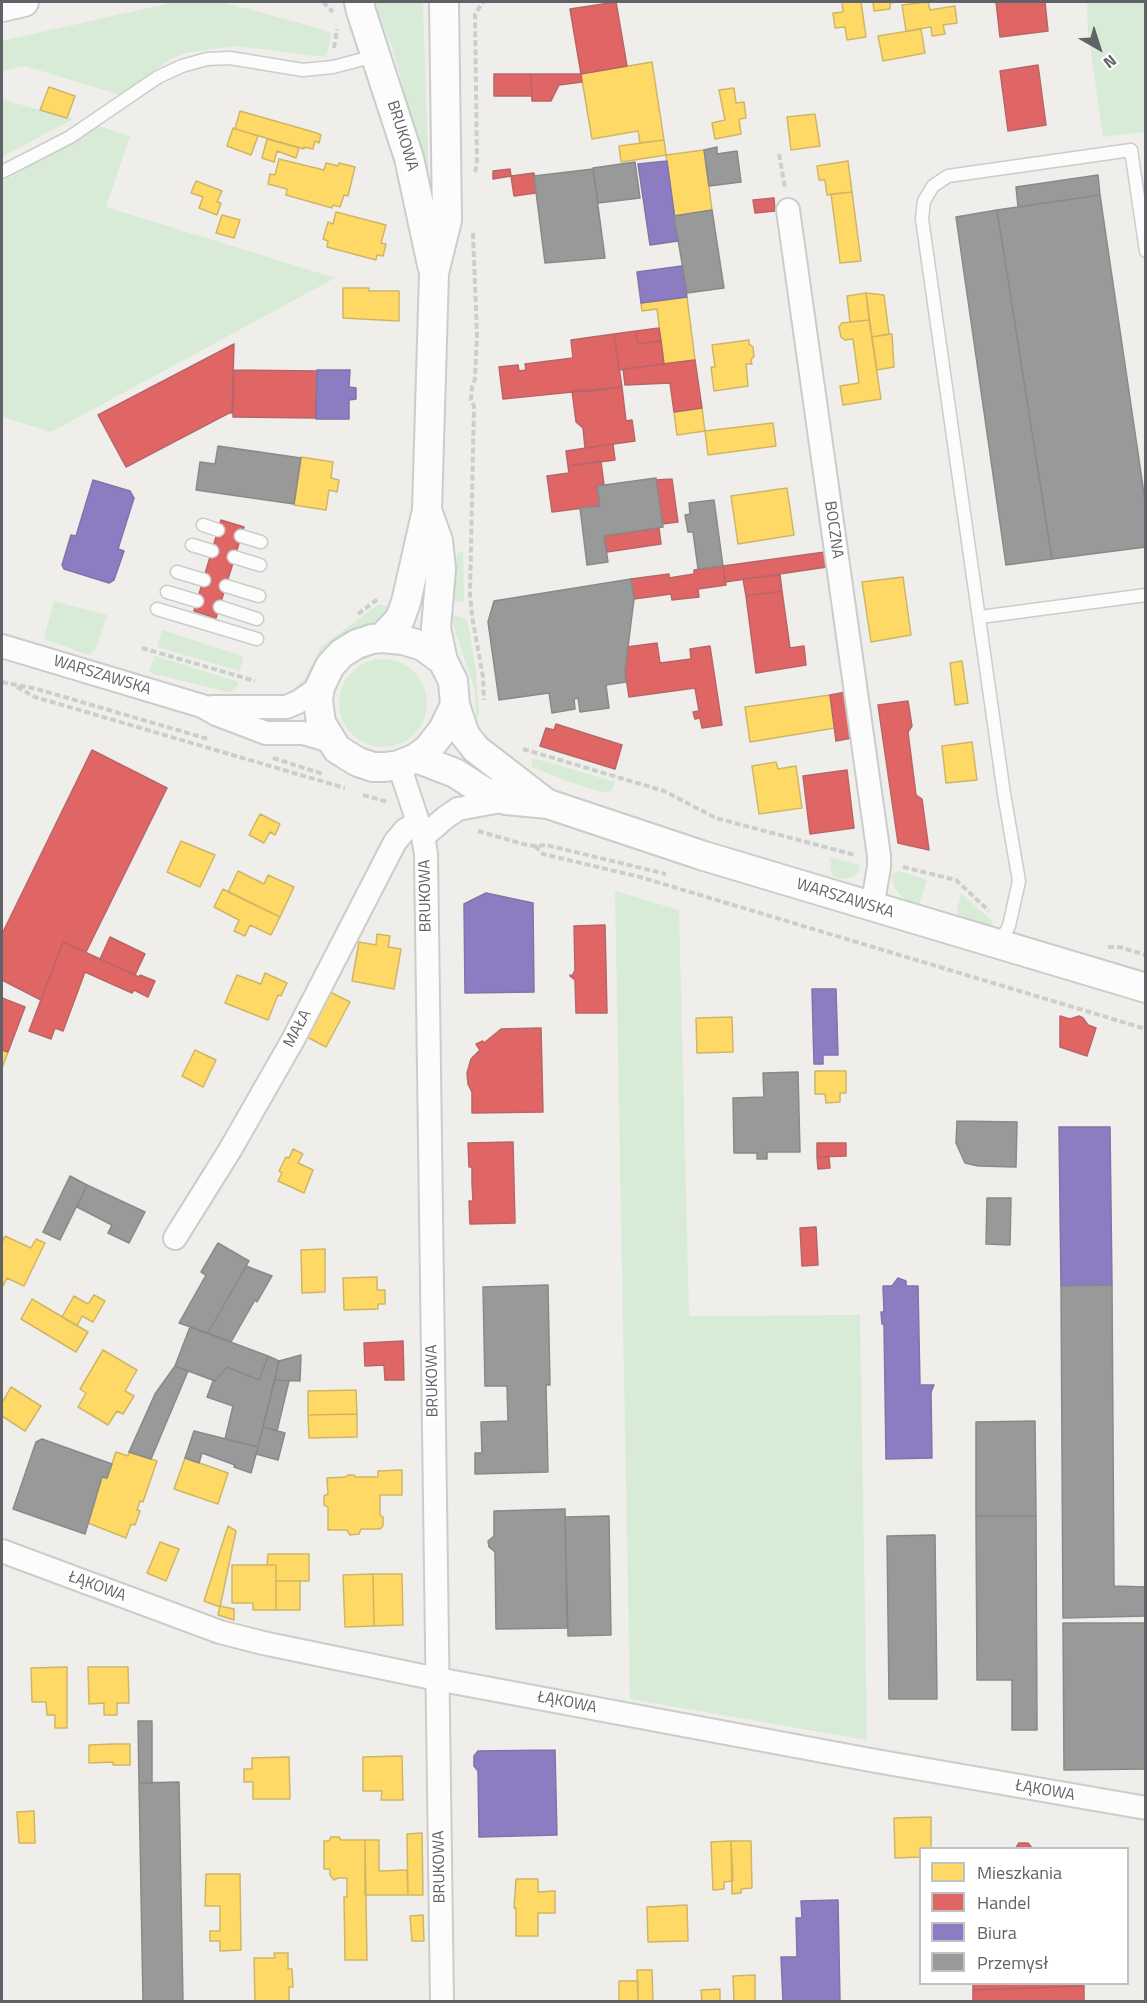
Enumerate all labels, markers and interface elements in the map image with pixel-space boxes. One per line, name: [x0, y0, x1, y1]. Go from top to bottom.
north arrow: [1069, 18, 1129, 78]
text: N: [1098, 49, 1122, 75]
street label: BRUKOWA: [382, 98, 422, 174]
street label: BOCZNA: [819, 500, 847, 560]
street label: WARSZAWSKA: [51, 652, 153, 700]
street label: BRUKOWA: [416, 859, 436, 933]
street label: WARSZAWSKA: [794, 875, 896, 923]
street label: MAŁA: [280, 1007, 316, 1051]
street label: BRUKOWA: [423, 1344, 443, 1418]
street label: ŁĄKOWA: [66, 1568, 128, 1606]
street label: ŁĄKOWA: [536, 1688, 598, 1718]
street label: ŁĄKOWA: [1014, 1776, 1076, 1806]
street label: BRUKOWA: [430, 1830, 450, 1904]
legend: [919, 1847, 1129, 1985]
text: Mieszkania: [977, 1859, 1062, 1886]
text: Handel: [977, 1889, 1031, 1916]
text: Biura: [977, 1919, 1017, 1946]
text: Przemysł: [977, 1949, 1049, 1976]

